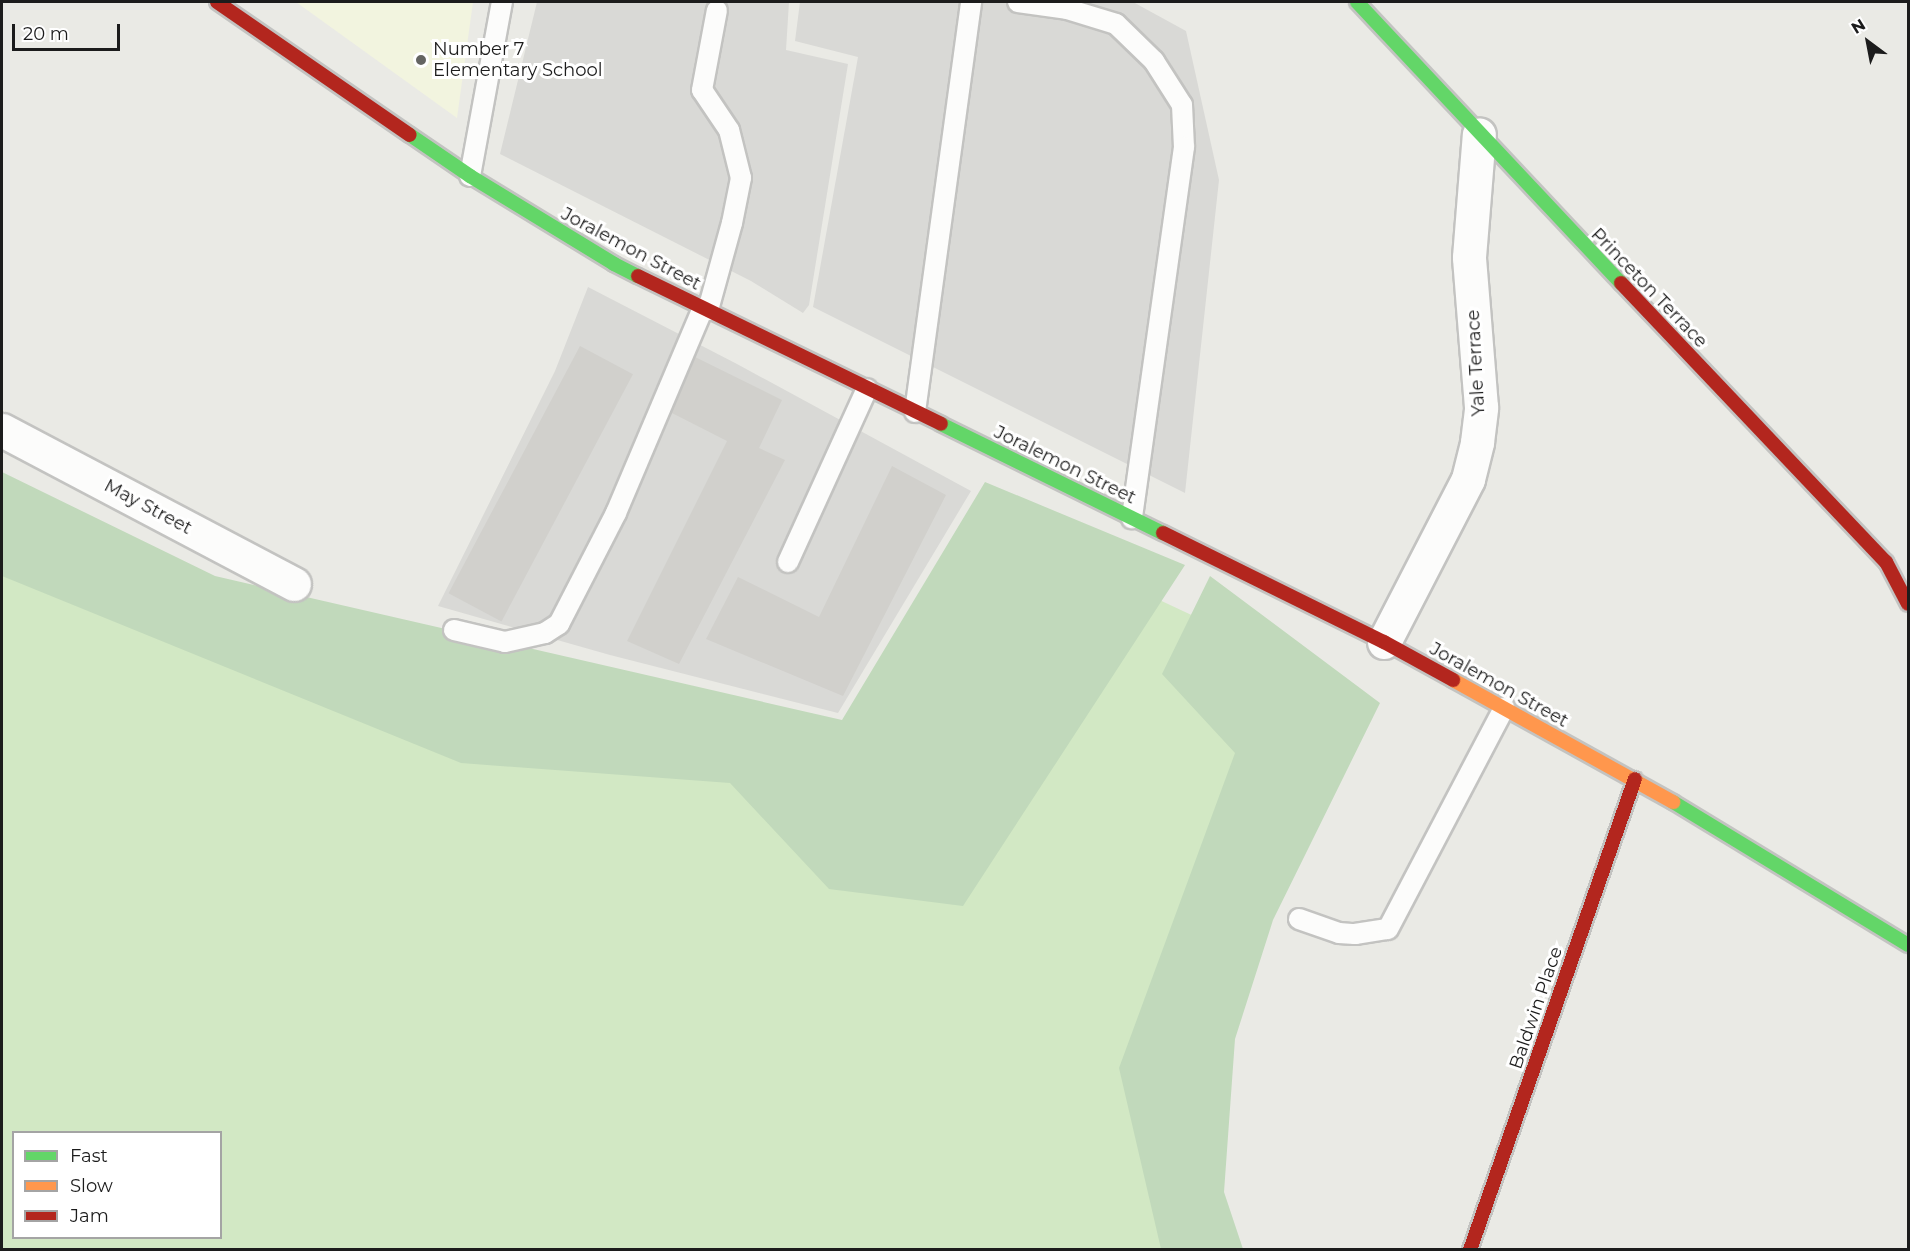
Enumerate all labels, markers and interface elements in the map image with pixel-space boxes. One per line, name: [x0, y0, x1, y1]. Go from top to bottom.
scale bar: [15, 12, 123, 50]
north arrow: [1838, 12, 1898, 72]
text: N: [1848, 15, 1869, 38]
text: 20 m: [23, 23, 69, 45]
place label: Number 7 Elementary School: [433, 39, 603, 82]
marker: Number 7 Elementary School: [414, 53, 428, 67]
street label: Joralemon Street: [558, 203, 704, 295]
street label: Princeton Terrace: [1586, 224, 1712, 352]
street label: Yale Terrace: [1462, 309, 1490, 417]
street label: Joralemon Street: [991, 421, 1139, 509]
street label: May Street: [100, 475, 196, 539]
street label: Joralemon Street: [1426, 638, 1572, 732]
street label: Baldwin Place: [1505, 944, 1567, 1072]
legend: [12, 1131, 222, 1239]
text: Fast: [70, 1145, 108, 1167]
text: Slow: [70, 1175, 113, 1197]
text: Jam: [70, 1205, 109, 1227]

